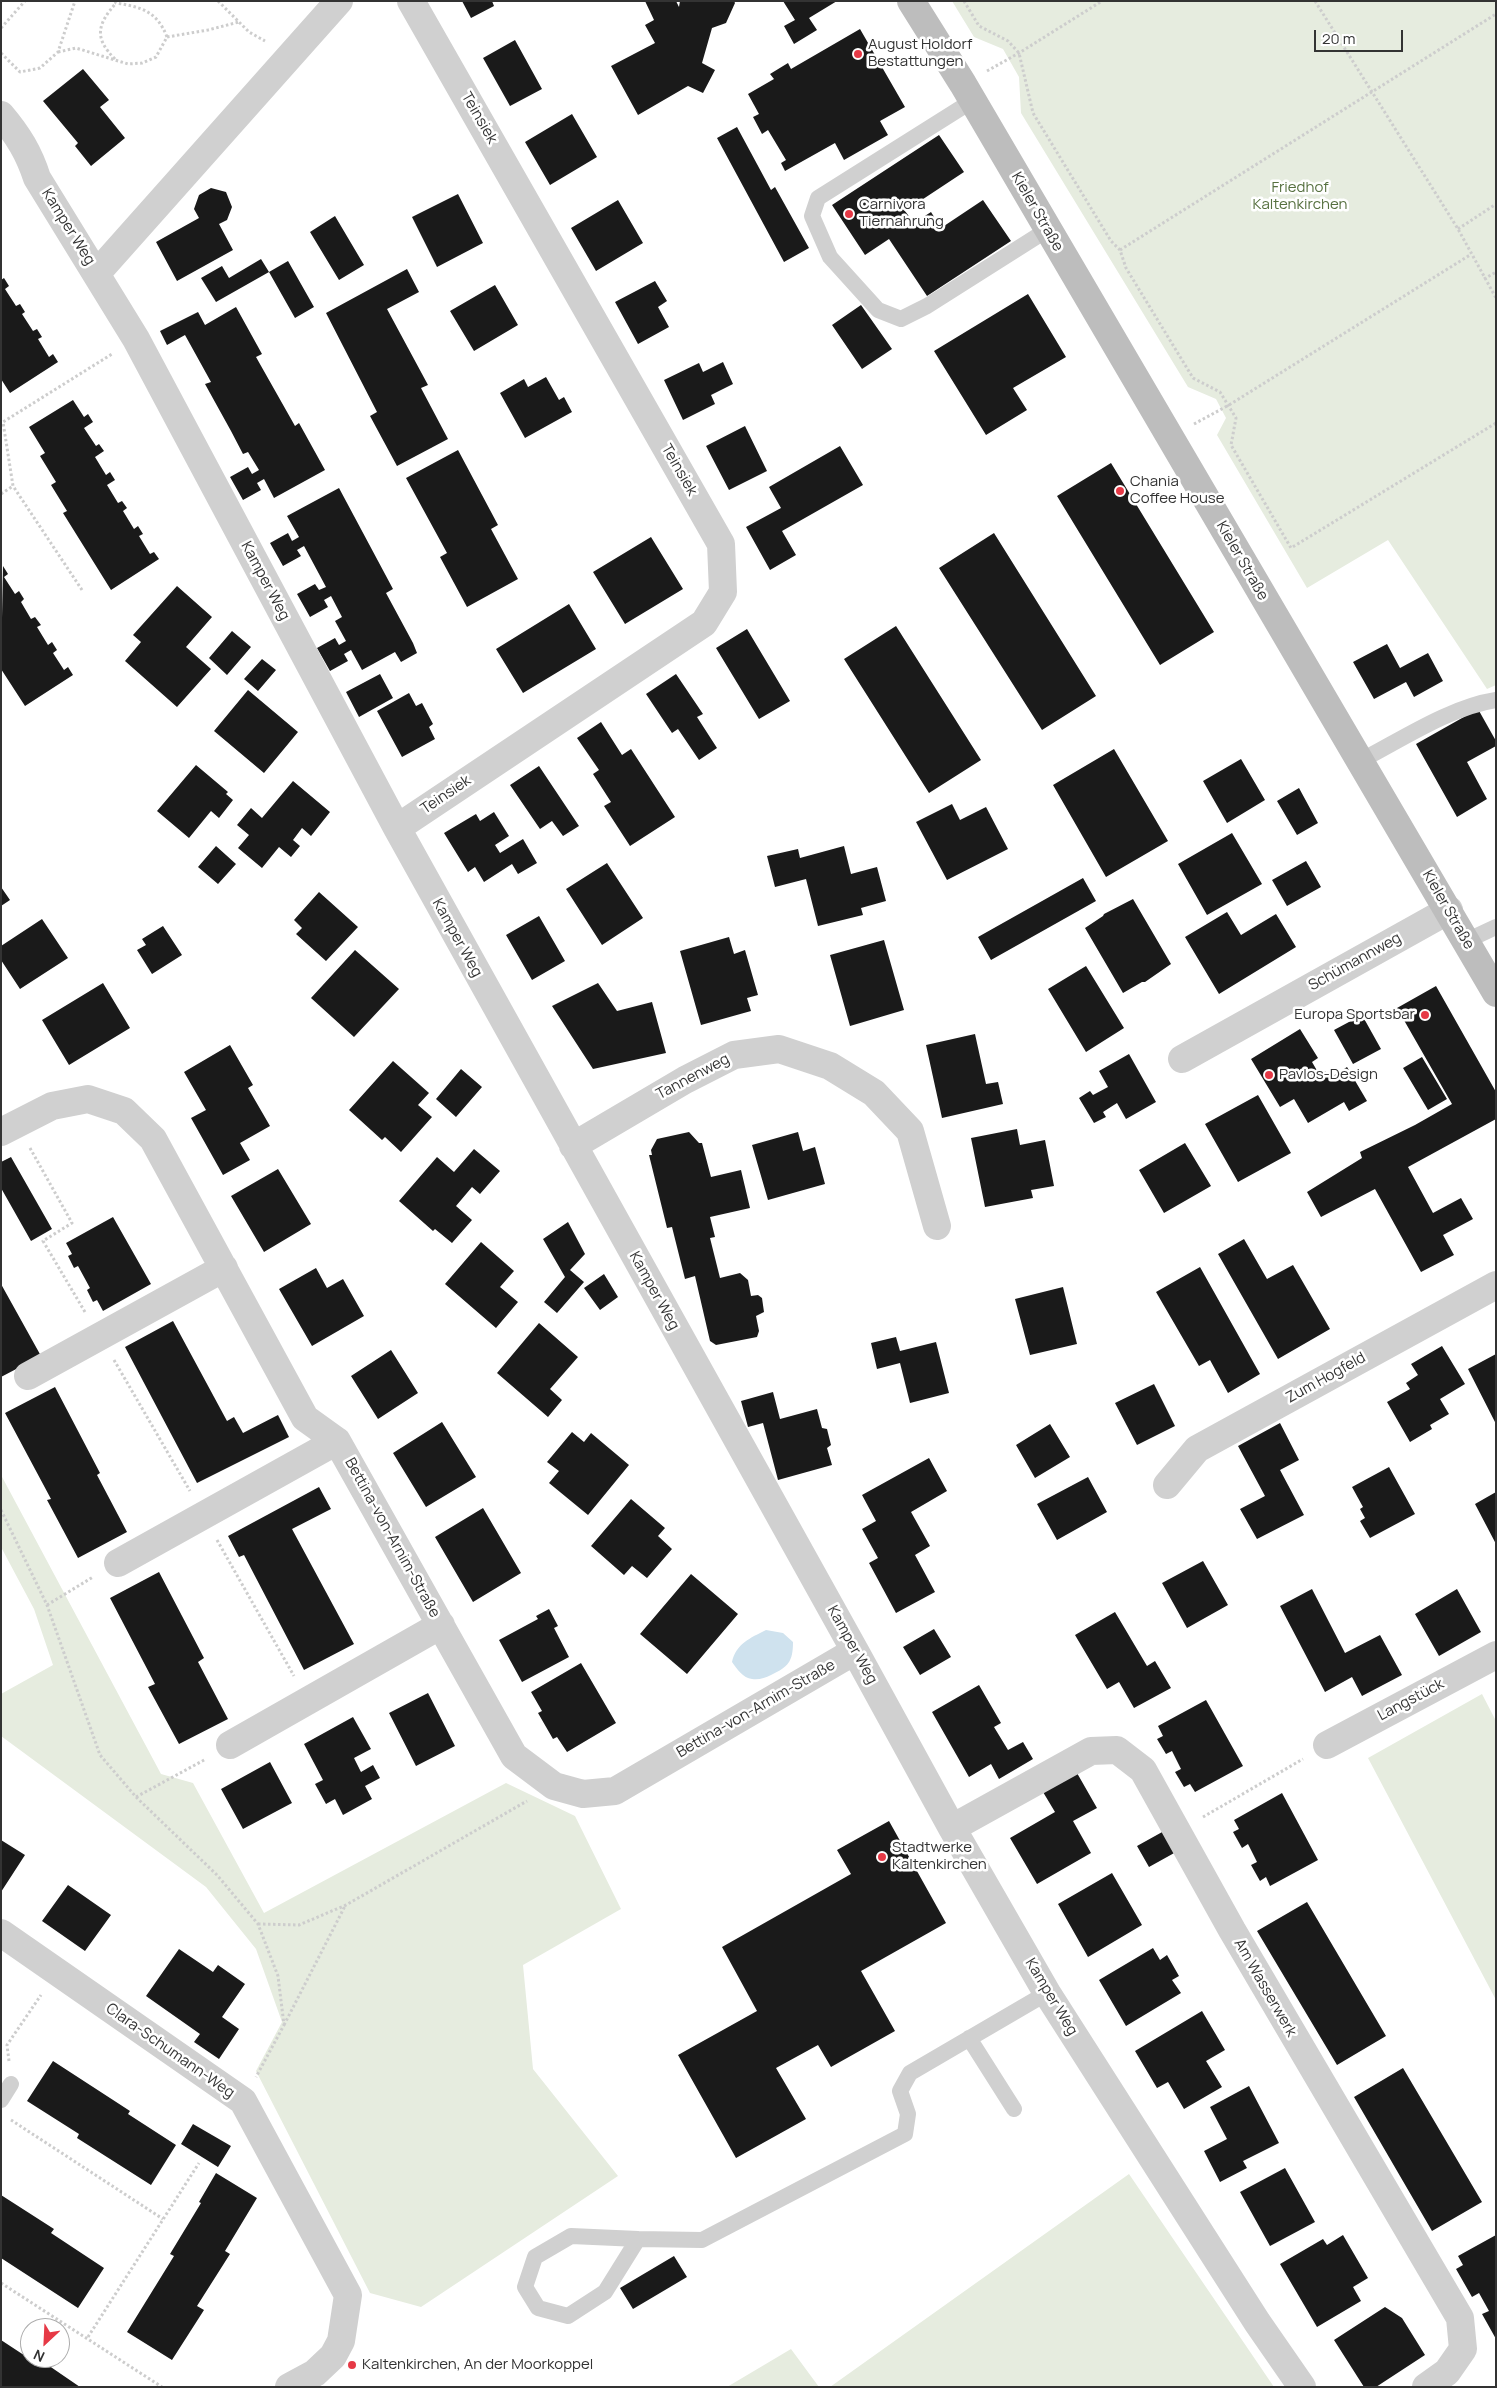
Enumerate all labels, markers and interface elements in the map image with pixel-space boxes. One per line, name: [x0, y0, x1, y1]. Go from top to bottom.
scale bar: [1317, 20, 1406, 52]
text: 20 m: [1322, 28, 1355, 49]
place label: August Holdorf Bestattungen: [868, 36, 972, 71]
marker: August Holdorf Bestattungen: [852, 48, 864, 60]
street label: Teinsiek: [457, 89, 501, 147]
street label: Kieler Straße: [1007, 169, 1067, 255]
park label: Friedhof Kaltenkirchen: [1253, 179, 1347, 214]
street label: Kamper Weg: [37, 185, 99, 269]
place label: Carnivora Tiernahrung: [859, 196, 944, 231]
marker: Carnivora Tiernahrung: [843, 208, 855, 220]
street label: Teinsiek: [657, 441, 701, 499]
place label: Chania Coffee House: [1130, 473, 1224, 508]
marker: Chania Coffee House: [1114, 485, 1126, 497]
street label: Kieler Straße: [1212, 518, 1272, 604]
street label: Kamper Weg: [237, 538, 293, 624]
street label: Teinsiek: [418, 772, 474, 818]
street label: Kieler Straße: [1418, 867, 1478, 953]
street label: Kamper Weg: [428, 896, 486, 980]
street label: Schümannweg: [1306, 929, 1404, 995]
place label: Europa Sportsbar: [1294, 1006, 1415, 1024]
marker: Europa Sportsbar: [1419, 1009, 1431, 1021]
street label: Tannenweg: [653, 1050, 733, 1104]
place label: Pavlos-Design: [1279, 1066, 1378, 1084]
marker: Pavlos-Design: [1263, 1069, 1275, 1081]
street label: Kamper Weg: [625, 1249, 683, 1333]
street label: Zum Hogfeld: [1283, 1349, 1369, 1407]
street label: Bettina-von-Arnim-Straße: [340, 1455, 444, 1621]
street label: Kamper Weg: [823, 1603, 881, 1687]
street label: Bettina-von-Arnim-Straße: [674, 1656, 838, 1762]
street label: Langstück: [1375, 1675, 1447, 1725]
place label: Stadtwerke Kaltenkirchen: [892, 1839, 987, 1874]
marker: Stadtwerke Kaltenkirchen: [876, 1851, 888, 1863]
street label: Am Wasserwerk: [1230, 1936, 1300, 2040]
street label: Kamper Weg: [1021, 1955, 1081, 2039]
street label: Clara-Schumann-Weg: [102, 2000, 238, 2102]
north arrow: [20, 2318, 70, 2368]
text: N: [30, 2345, 47, 2367]
place label: Kaltenkirchen, An der Moorkoppel: [362, 2356, 593, 2374]
marker: Kaltenkirchen, An der Moorkoppel: [346, 2359, 358, 2371]

